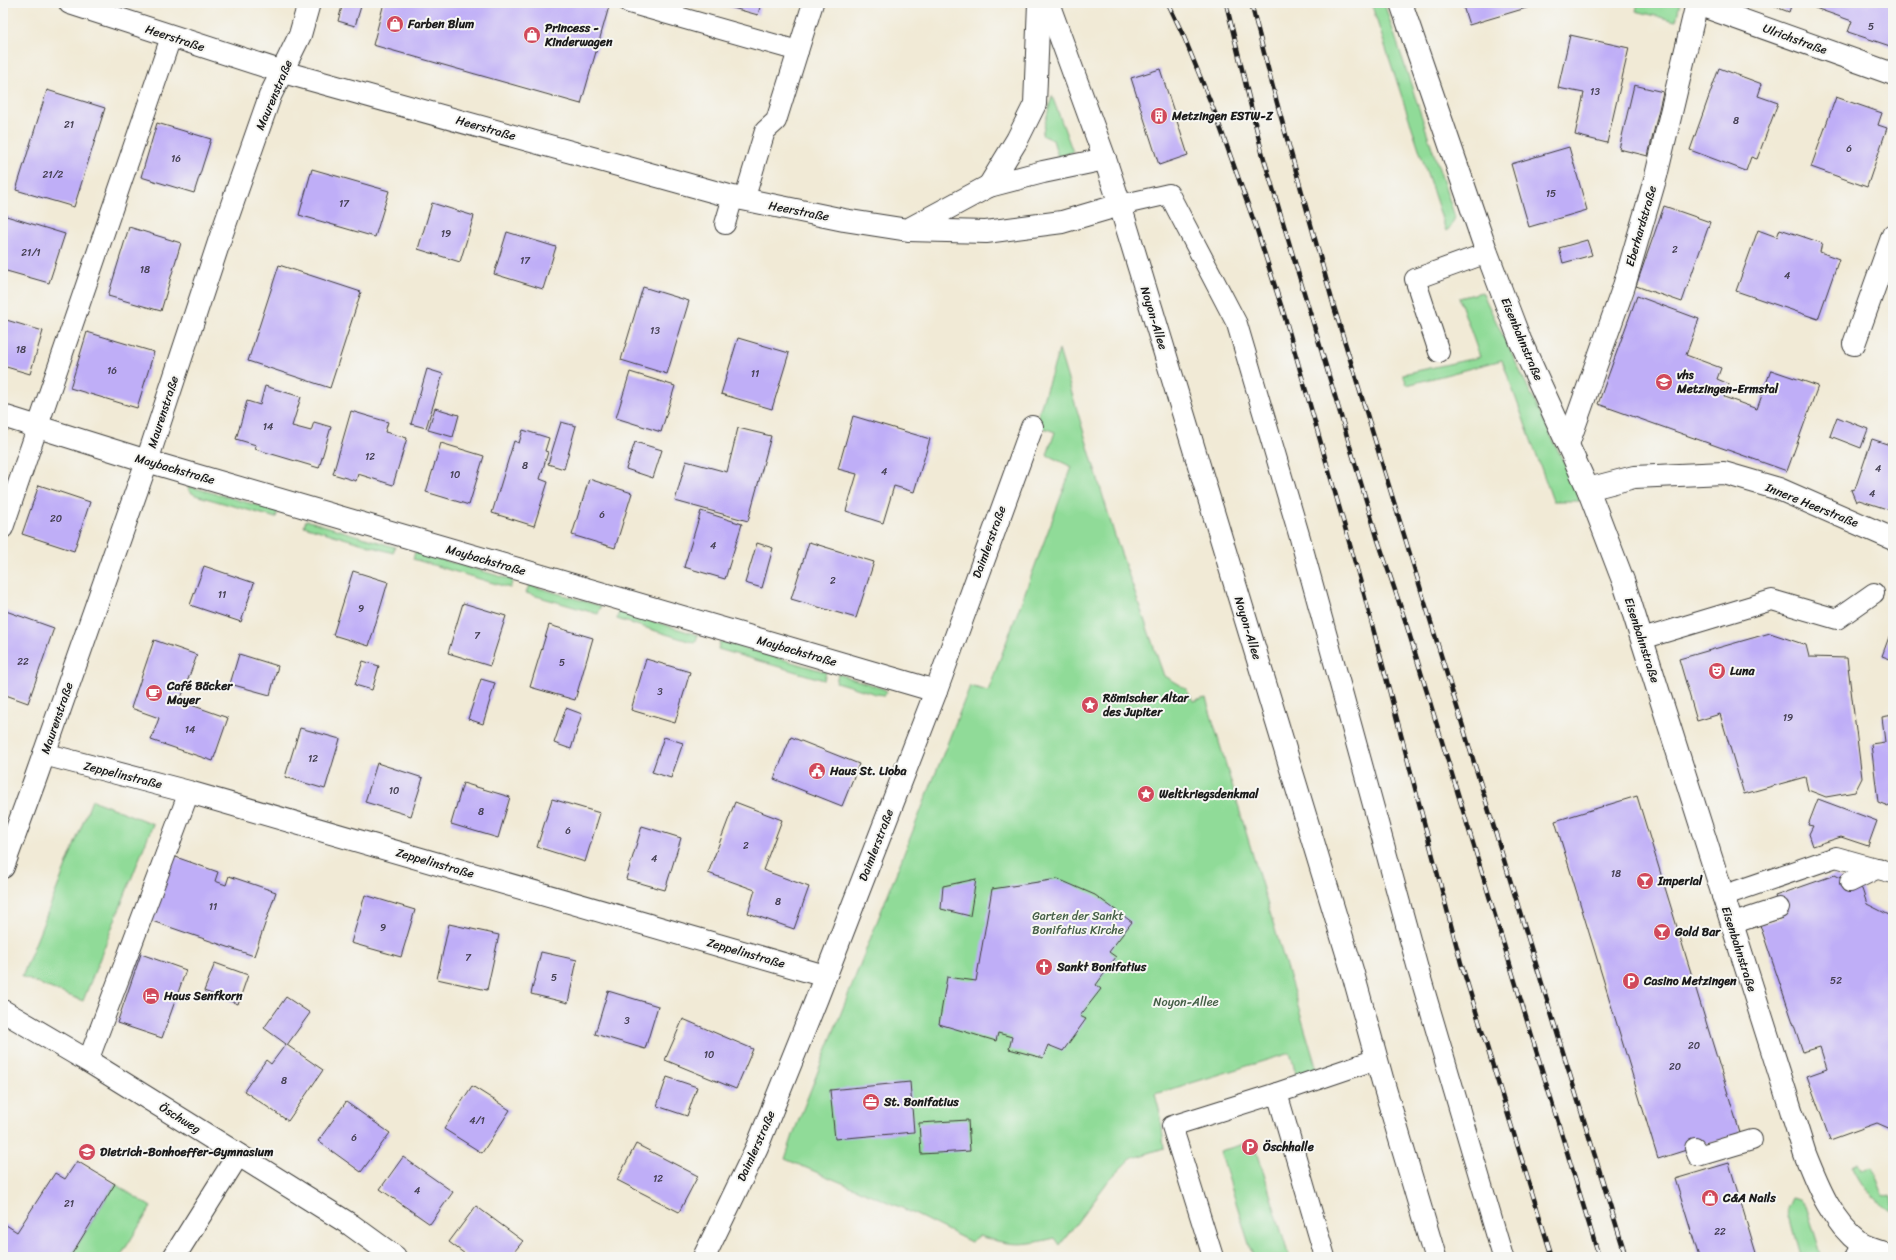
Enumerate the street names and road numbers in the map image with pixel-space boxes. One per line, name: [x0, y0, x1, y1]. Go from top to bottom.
street label: Ulrichstraße: [1760, 17, 1831, 61]
street label: Heerstraße: [142, 18, 208, 58]
street label: Maurenstraße: [249, 56, 299, 134]
street label: Heerstraße: [453, 109, 519, 147]
street label: Eberhardstraße: [1619, 183, 1663, 269]
street label: Heerstraße: [767, 194, 831, 228]
street label: Noyon-Allee: [1134, 283, 1174, 353]
street label: Eisenbahnstraße: [1495, 294, 1549, 384]
street label: Maurenstraße: [141, 373, 185, 451]
street label: Maybachstraße: [132, 447, 218, 491]
street label: Innere Heerstraße: [1761, 476, 1862, 534]
street label: Daimlerstraße: [966, 503, 1012, 581]
street label: Maybachstraße: [443, 538, 529, 582]
street label: Noyon-Allee: [1228, 593, 1268, 663]
street label: Eisenbahnstraße: [1618, 594, 1666, 686]
street label: Maybachstraße: [754, 629, 840, 673]
street label: Maurenstraße: [34, 679, 80, 757]
street label: Zeppelinstraße: [81, 755, 165, 795]
street label: Daimlerstraße: [852, 806, 900, 884]
street label: Zeppelinstraße: [393, 841, 477, 885]
street label: Eisenbahnstraße: [1715, 903, 1763, 995]
street label: Zeppelinstraße: [704, 931, 788, 975]
street label: Öschweg: [155, 1096, 205, 1140]
street label: Daimlerstraße: [730, 1107, 782, 1185]

